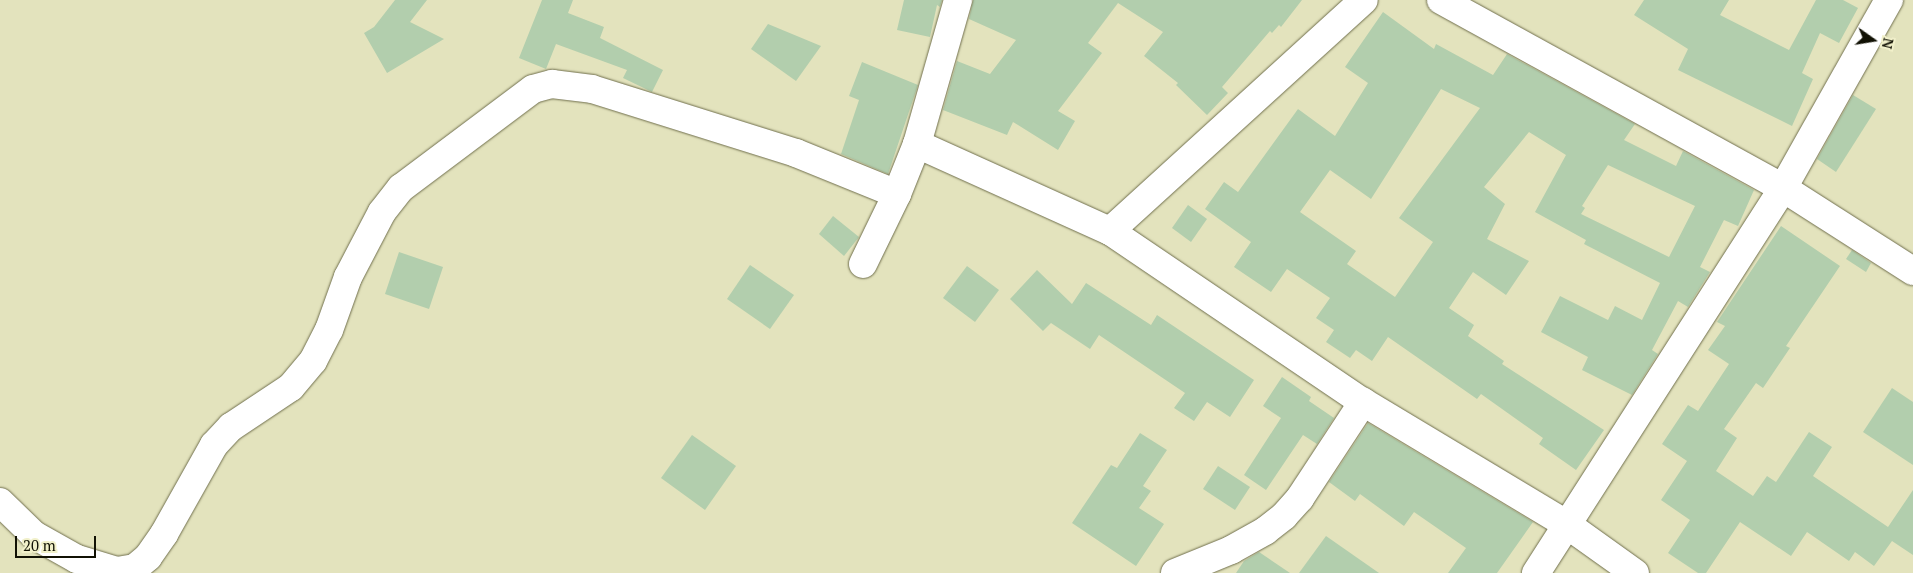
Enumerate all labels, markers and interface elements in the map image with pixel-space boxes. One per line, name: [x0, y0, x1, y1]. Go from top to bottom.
north arrow: [1848, 15, 1898, 65]
text: N: [1878, 36, 1899, 51]
scale bar: [18, 526, 99, 558]
text: 20 m: [23, 535, 56, 555]

